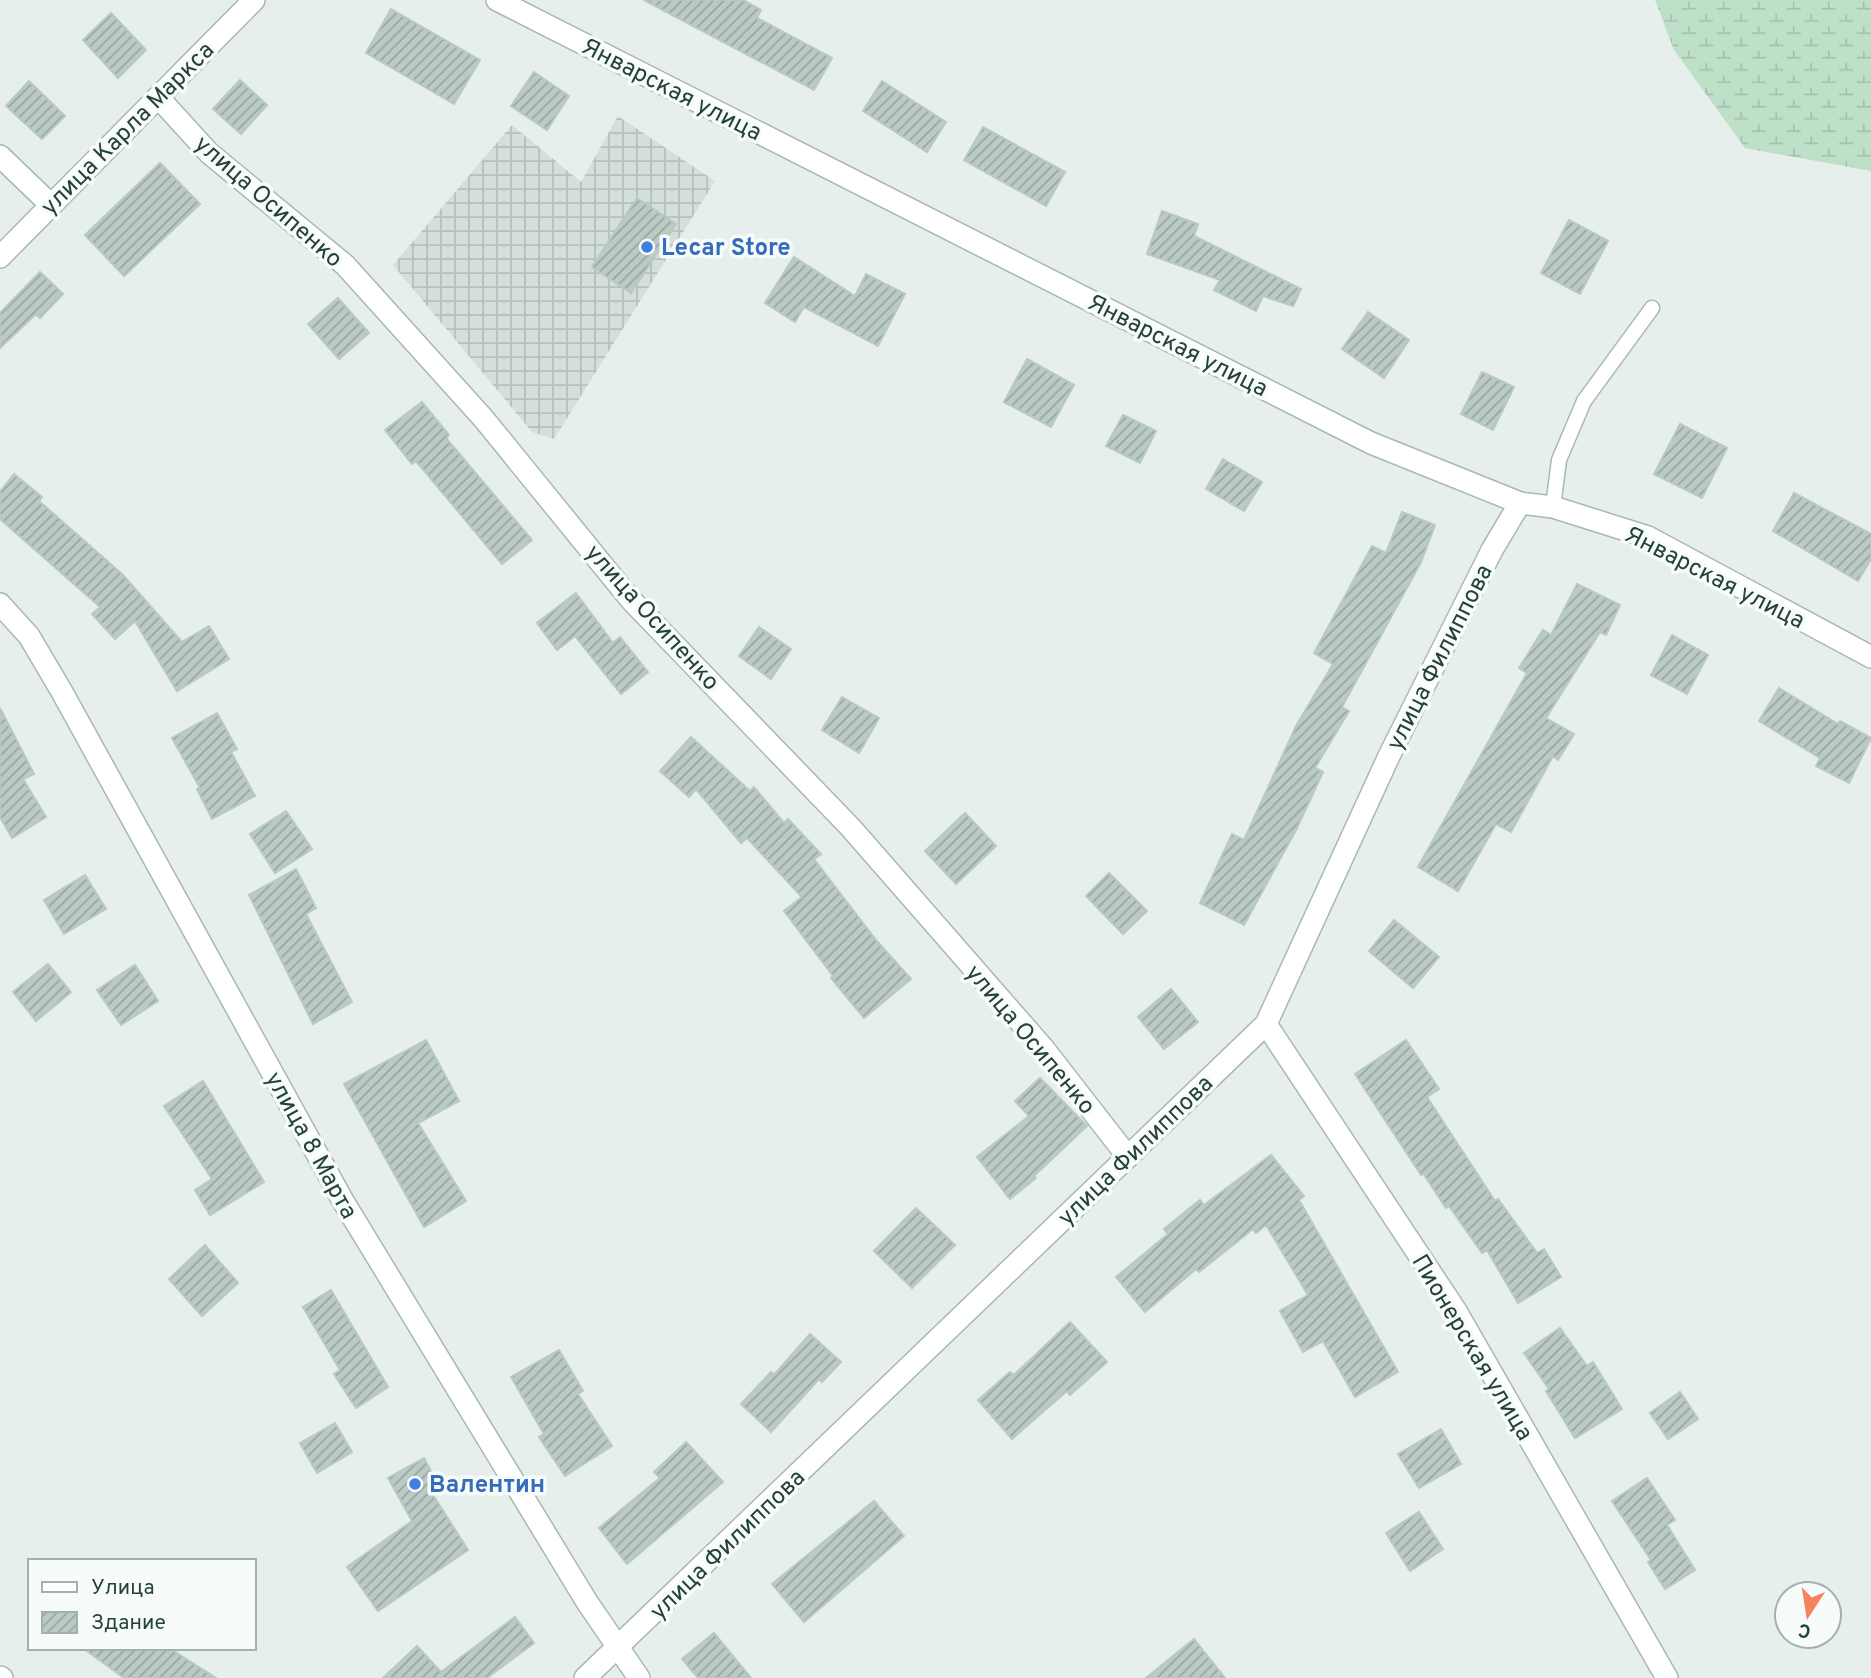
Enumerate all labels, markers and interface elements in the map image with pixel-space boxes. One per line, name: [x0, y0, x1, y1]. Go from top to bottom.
street label: Январская улица: [576, 32, 766, 149]
street label: улица Карла Маркса: [35, 36, 222, 223]
street label: улица Осипенко: [187, 130, 348, 275]
place label: Lecar Store: [661, 234, 791, 264]
marker: Lecar Store: [639, 239, 655, 255]
street label: Январская улица: [1082, 288, 1272, 405]
street label: Январская улица: [1619, 520, 1809, 637]
street label: улица Осипенко: [578, 539, 725, 698]
street label: улица Филиппова: [1381, 560, 1501, 756]
street label: улица Осипенко: [958, 959, 1101, 1121]
street label: улица 8 Марта: [257, 1067, 363, 1225]
street label: улица Филиппова: [1052, 1070, 1220, 1233]
street label: Пионерская улица: [1404, 1249, 1539, 1447]
street label: улица Филиппова: [644, 1464, 812, 1627]
place label: Валентин: [429, 1471, 545, 1501]
marker: Валентин: [407, 1476, 423, 1492]
legend: [28, 1559, 256, 1650]
text: Улица: [91, 1575, 155, 1602]
north arrow: [1773, 1580, 1843, 1650]
text: Здание: [91, 1610, 166, 1637]
text: С: [1796, 1617, 1813, 1643]

